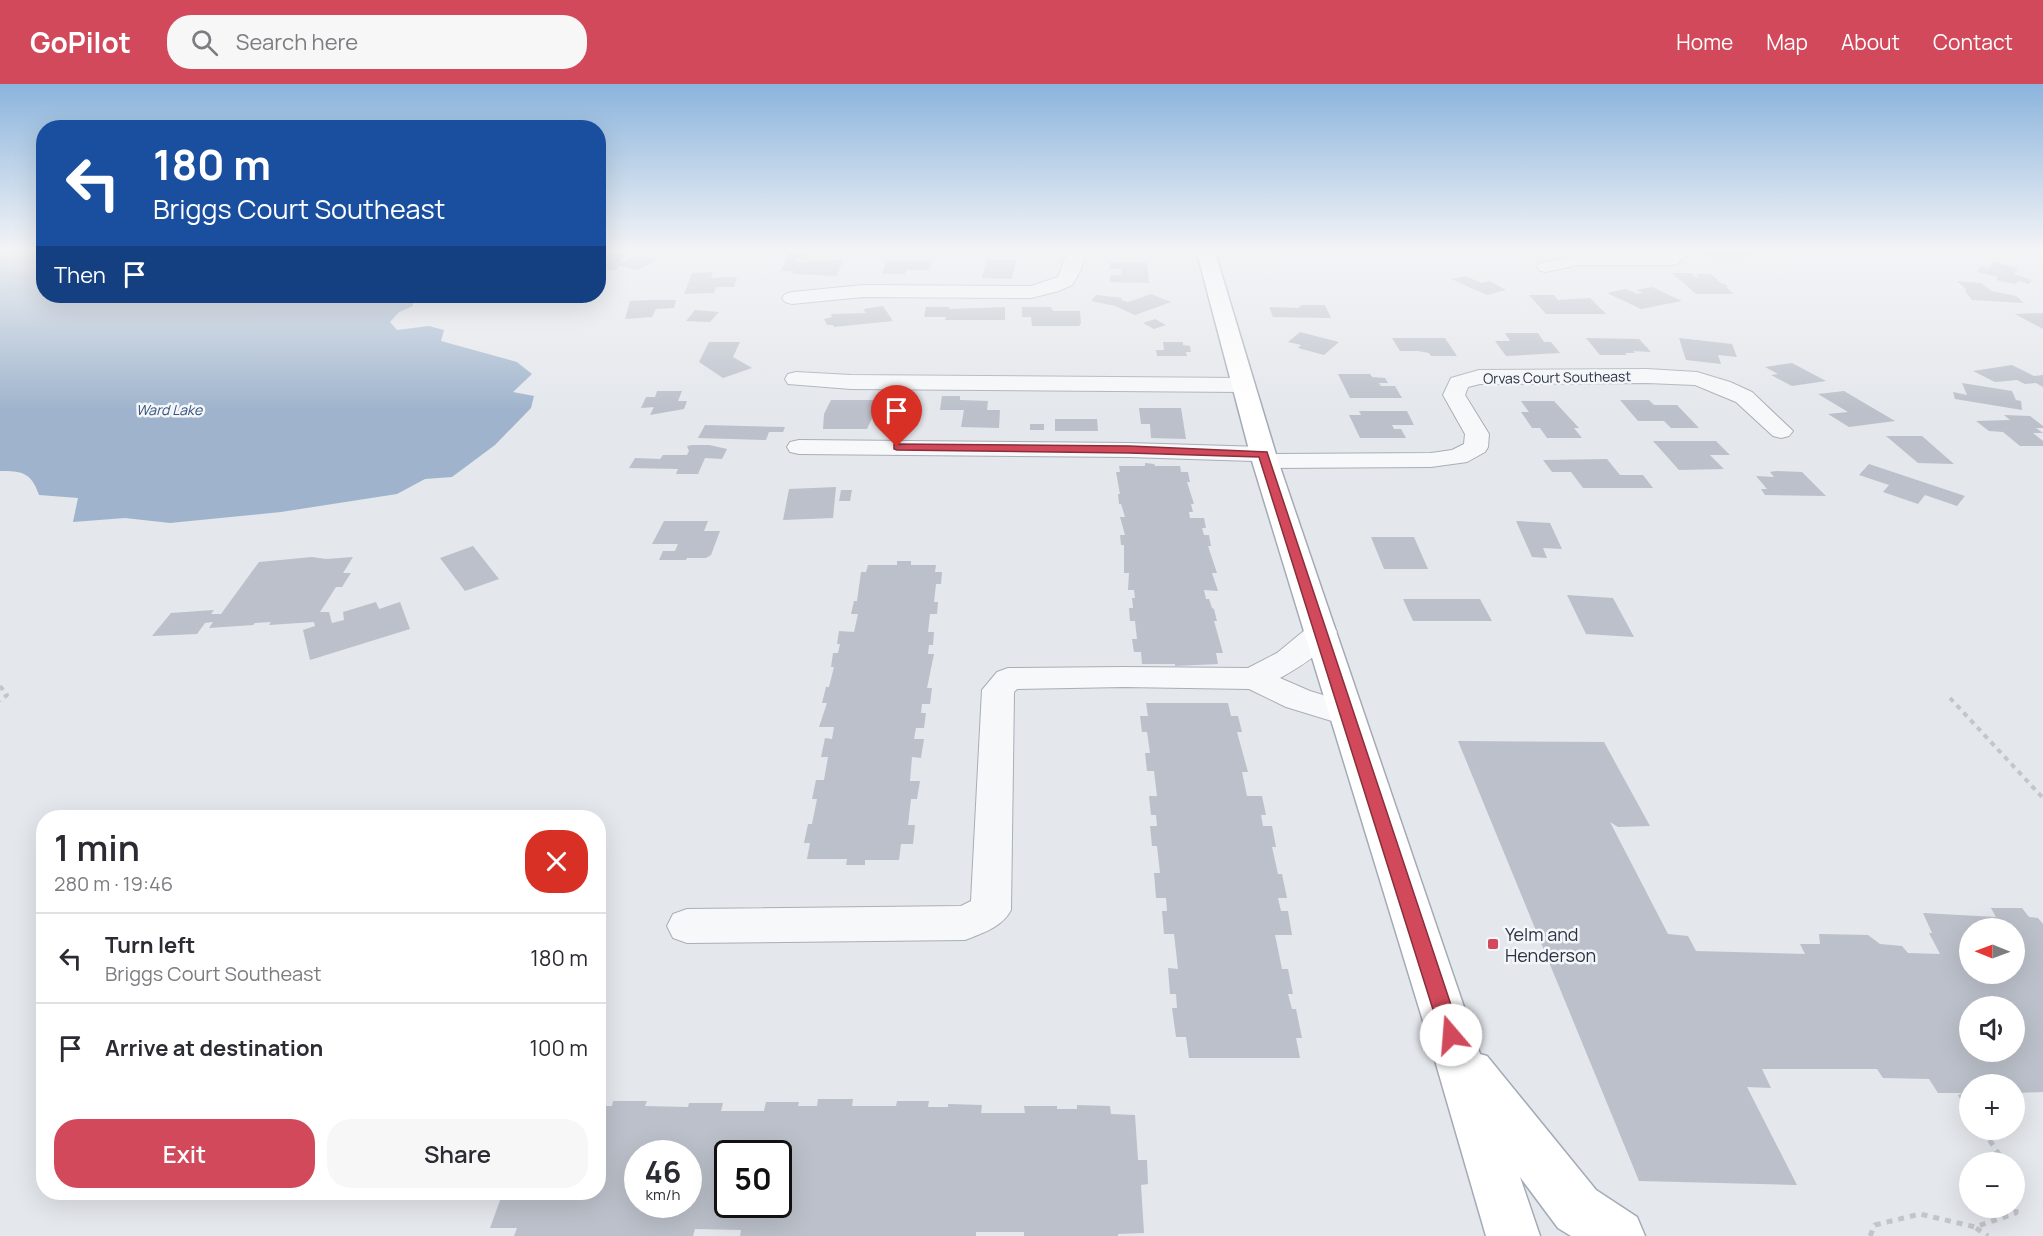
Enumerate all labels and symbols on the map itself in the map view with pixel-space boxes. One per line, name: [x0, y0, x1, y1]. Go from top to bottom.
street label: Orvas Court Southeast: [1483, 366, 1631, 388]
pin: [871, 385, 922, 447]
water label: Ward Lake: [136, 400, 203, 419]
north arrow: [1959, 918, 2025, 984]
place label: Yelm and Henderson: [1505, 922, 1596, 967]
marker: Yelm and Henderson: [1486, 937, 1500, 951]
position arrow: [1419, 1003, 1483, 1067]
speed limit sign: 50: [714, 1140, 792, 1218]

